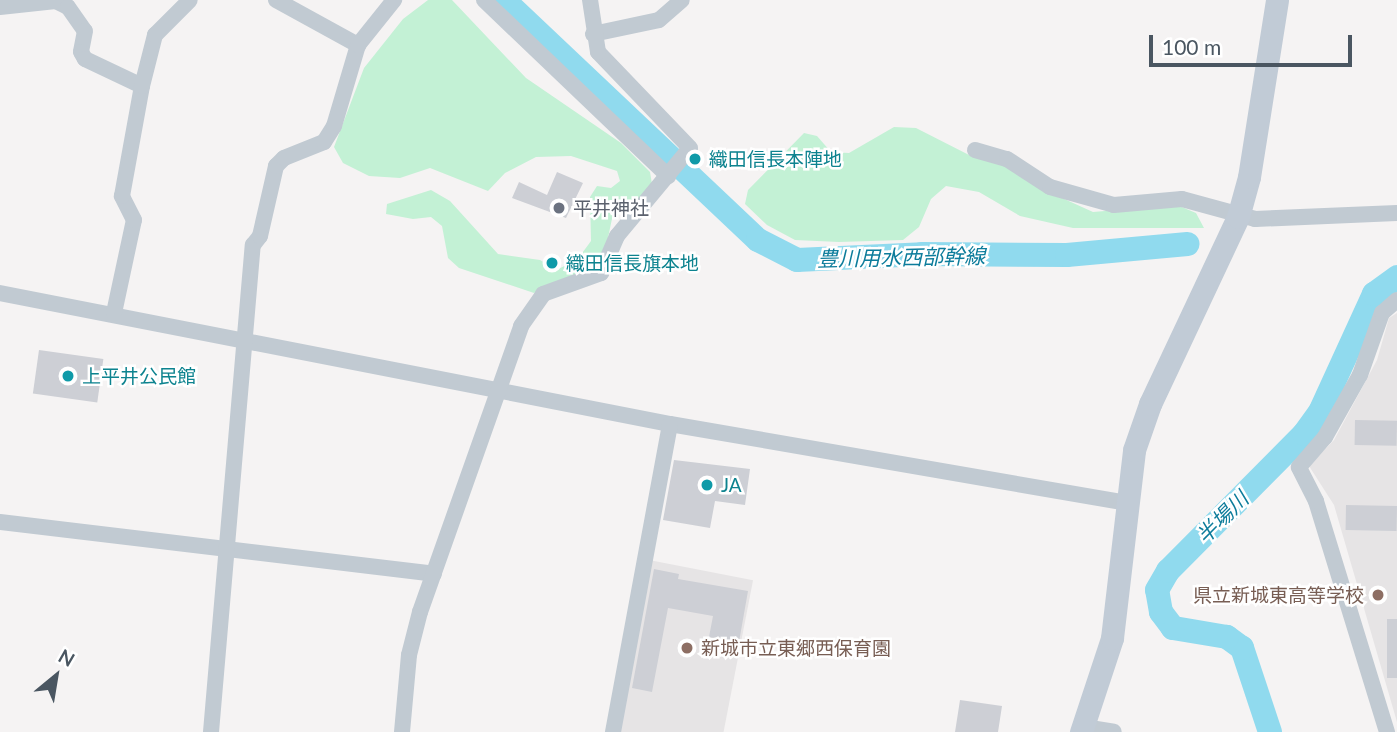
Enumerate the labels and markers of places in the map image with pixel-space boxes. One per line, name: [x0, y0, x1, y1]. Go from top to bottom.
place label: 織田信長本陣地: [709, 148, 842, 170]
marker: 織田信長本陣地: [687, 151, 703, 167]
place label: 平井神社: [573, 197, 649, 219]
marker: 平井神社: [551, 200, 567, 216]
place label: 織田信長旗本地: [566, 252, 699, 274]
marker: 織田信長旗本地: [544, 255, 560, 271]
place label: 上平井公民館: [82, 365, 196, 387]
marker: 上平井公民館: [60, 368, 76, 384]
place label: JA: [721, 474, 742, 496]
marker: JA: [699, 477, 715, 493]
place label: 県立新城東高等学校: [1193, 584, 1364, 606]
marker: 県立新城東高等学校: [1370, 587, 1386, 603]
place label: 新城市立東郷西保育園: [701, 637, 891, 659]
marker: 新城市立東郷西保育園: [679, 640, 695, 656]

